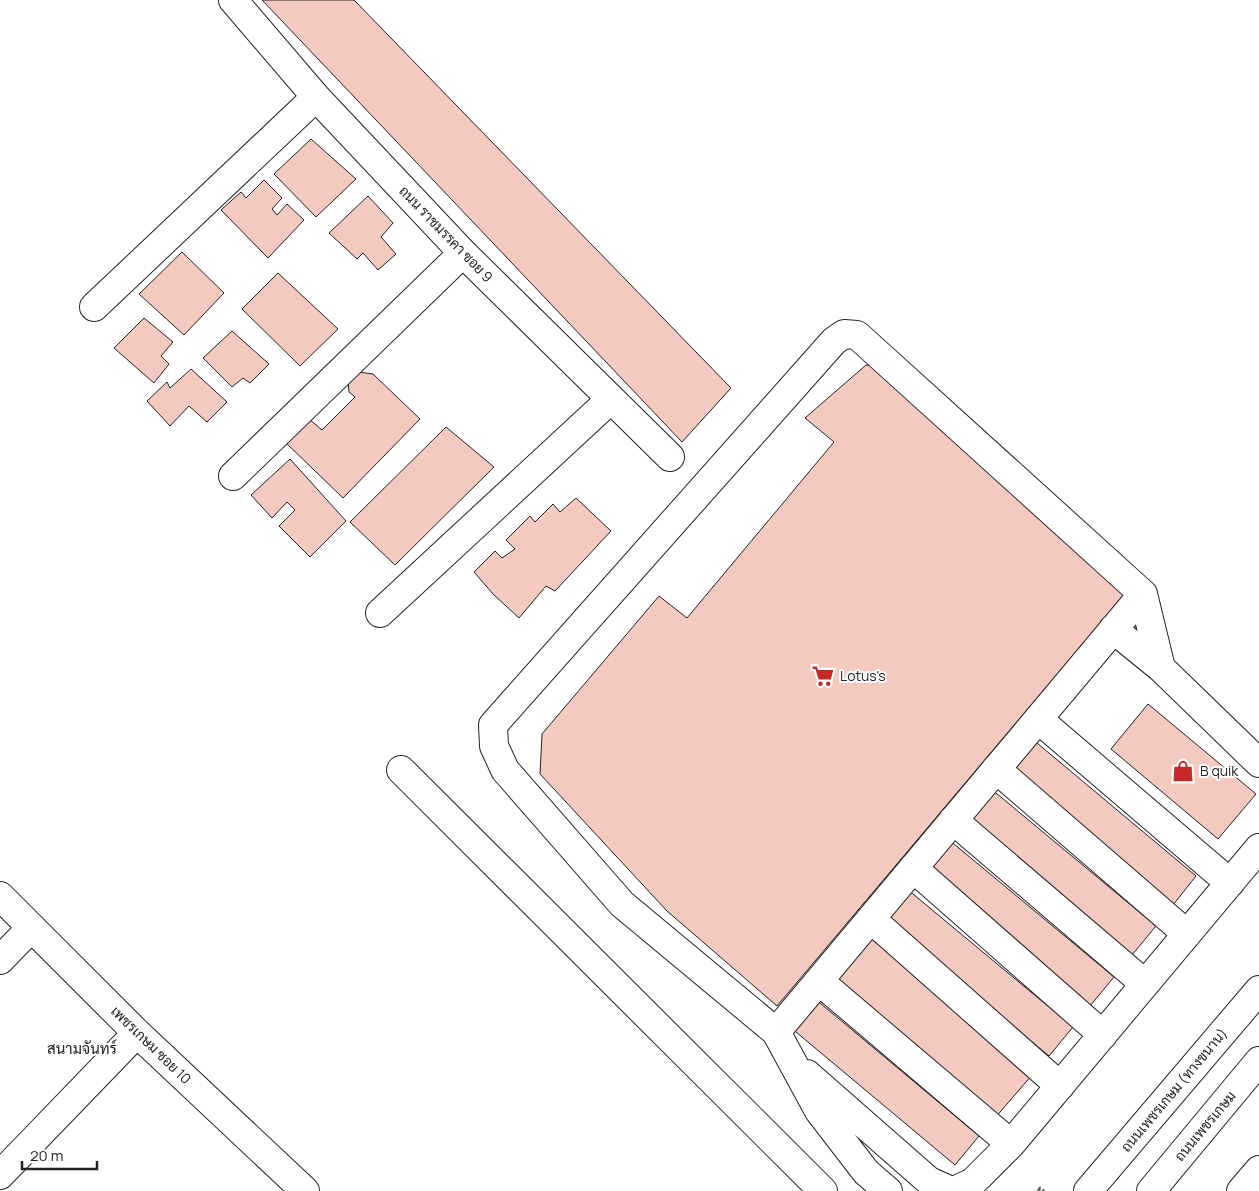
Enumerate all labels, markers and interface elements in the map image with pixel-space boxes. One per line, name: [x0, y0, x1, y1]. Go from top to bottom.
street label: ถนน ราชมรรคา ซอย 9: [395, 181, 497, 286]
supermarket icon: Lotus's: [810, 663, 836, 689]
place label: Lotus's: [840, 666, 886, 685]
shop icon: B quik: [1170, 758, 1196, 784]
place label: B quik: [1200, 761, 1239, 780]
street label: เพชรเกษม ซอย 10: [107, 1001, 196, 1088]
street label: ถนนเพชรเกษม (ทางขนาน): [1117, 1025, 1231, 1155]
district label: สนามจันทร์: [47, 1038, 117, 1059]
street label: ถนนเพชรเกษม: [1171, 1088, 1239, 1164]
scale bar: [22, 1138, 98, 1170]
text: 20 m: [30, 1145, 63, 1166]

